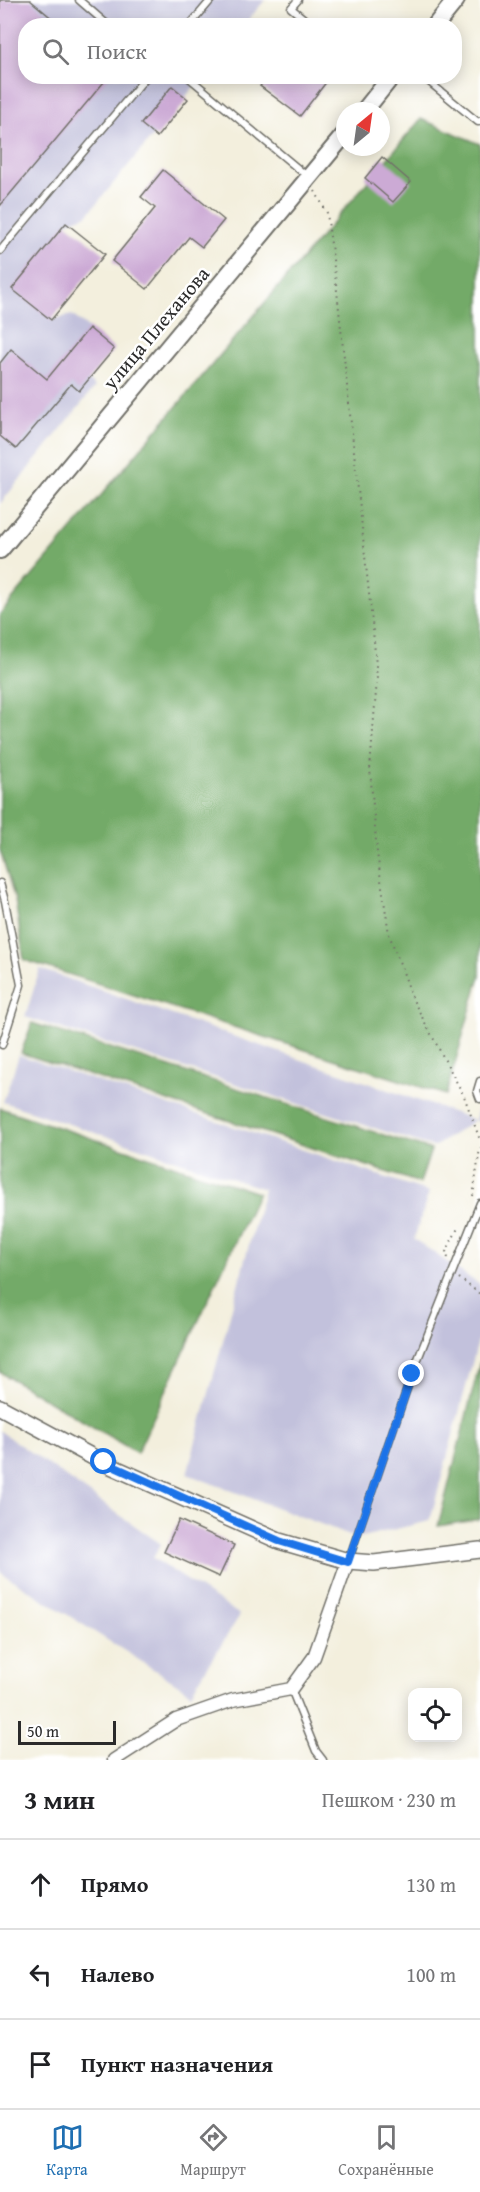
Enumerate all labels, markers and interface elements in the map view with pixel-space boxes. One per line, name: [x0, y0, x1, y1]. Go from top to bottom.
search box: [18, 18, 462, 84]
icon: search: [39, 35, 72, 68]
text: Поиск: [87, 35, 147, 67]
north arrow: [336, 102, 390, 156]
street label: улица Плеханова: [95, 260, 216, 396]
route end: [398, 1360, 424, 1386]
route start: [90, 1448, 116, 1474]
map controls: [408, 1688, 462, 1742]
button: locate: [408, 1688, 462, 1742]
scale bar: [18, 1718, 116, 1746]
text: 50 m: [27, 1719, 59, 1743]
text: 3 мин: [24, 1780, 95, 1819]
text: Пешком · 230 m: [322, 1785, 456, 1814]
icon: ahead: [24, 1868, 57, 1901]
text: Прямо: [81, 1868, 148, 1900]
text: 130 m: [406, 1870, 456, 1899]
icon: left: [24, 1958, 57, 1991]
text: Налево: [81, 1958, 154, 1990]
text: 100 m: [406, 1960, 456, 1989]
icon: arrive: [24, 2048, 57, 2081]
text: Пункт назначения: [81, 2048, 273, 2080]
tab: Карта: [46, 2121, 88, 2181]
tab: Маршрут: [180, 2121, 246, 2181]
tab: Сохранённые: [338, 2121, 434, 2181]

